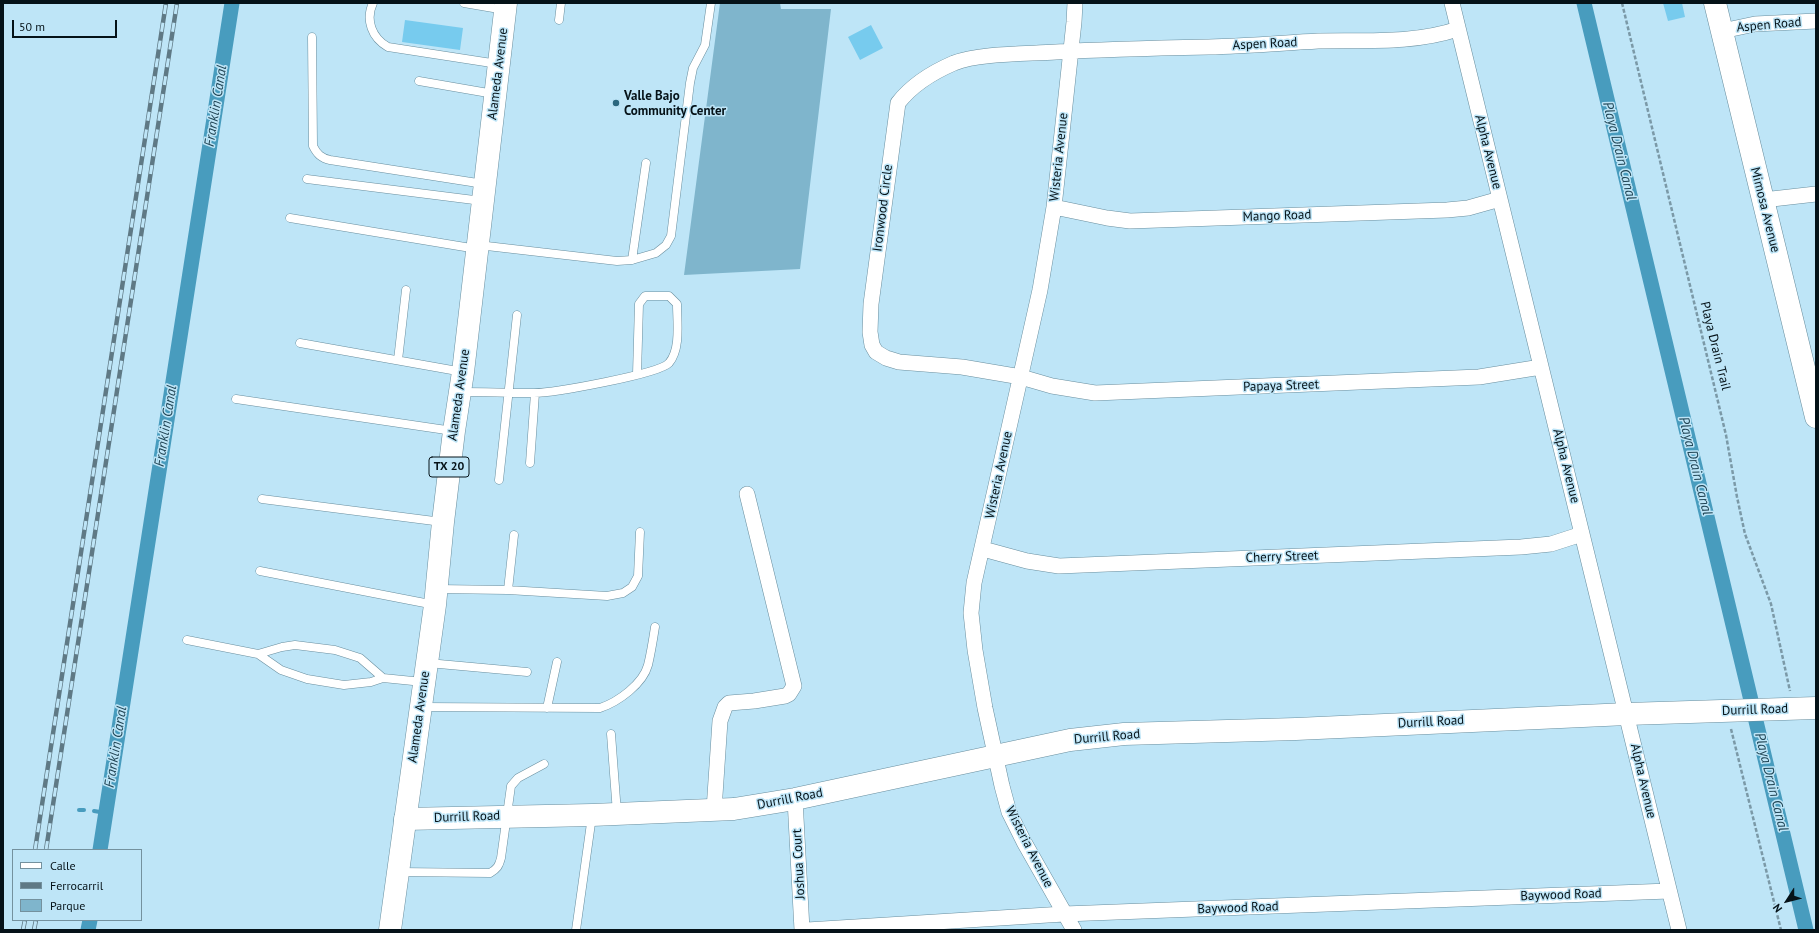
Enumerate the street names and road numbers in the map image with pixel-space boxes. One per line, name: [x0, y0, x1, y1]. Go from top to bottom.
street label: Aspen Road: [1736, 14, 1802, 36]
street label: Alameda Avenue: [485, 27, 511, 121]
street label: Aspen Road: [1232, 35, 1298, 53]
street label: Wisteria Avenue: [1047, 112, 1071, 202]
street label: Alpha Avenue: [1471, 113, 1505, 191]
street label: Ironwood Circle: [870, 164, 896, 252]
street label: Mimosa Avenue: [1747, 166, 1783, 254]
street label: Mango Road: [1242, 207, 1312, 225]
street label: Playa Drain Trail: [1696, 300, 1734, 392]
street label: Alameda Avenue: [445, 348, 473, 442]
street label: Papaya Street: [1243, 377, 1319, 395]
street label: Alpha Avenue: [1549, 427, 1583, 505]
street label: Wisteria Avenue: [982, 430, 1016, 520]
road number: TX 20: [429, 457, 469, 477]
street label: Cherry Street: [1245, 548, 1319, 566]
street label: Alameda Avenue: [405, 670, 433, 764]
street label: Durrill Road: [1722, 701, 1788, 719]
street label: Durrill Road: [1397, 712, 1465, 732]
street label: Durrill Road: [1073, 726, 1141, 748]
street label: Alpha Avenue: [1627, 742, 1659, 820]
street label: Durrill Road: [756, 785, 824, 813]
street label: Wisteria Avenue: [1002, 804, 1056, 890]
street label: Durrill Road: [434, 808, 500, 826]
street label: Joshua Court: [789, 828, 809, 900]
street label: Baywood Road: [1520, 886, 1602, 904]
street label: Baywood Road: [1197, 899, 1279, 917]

